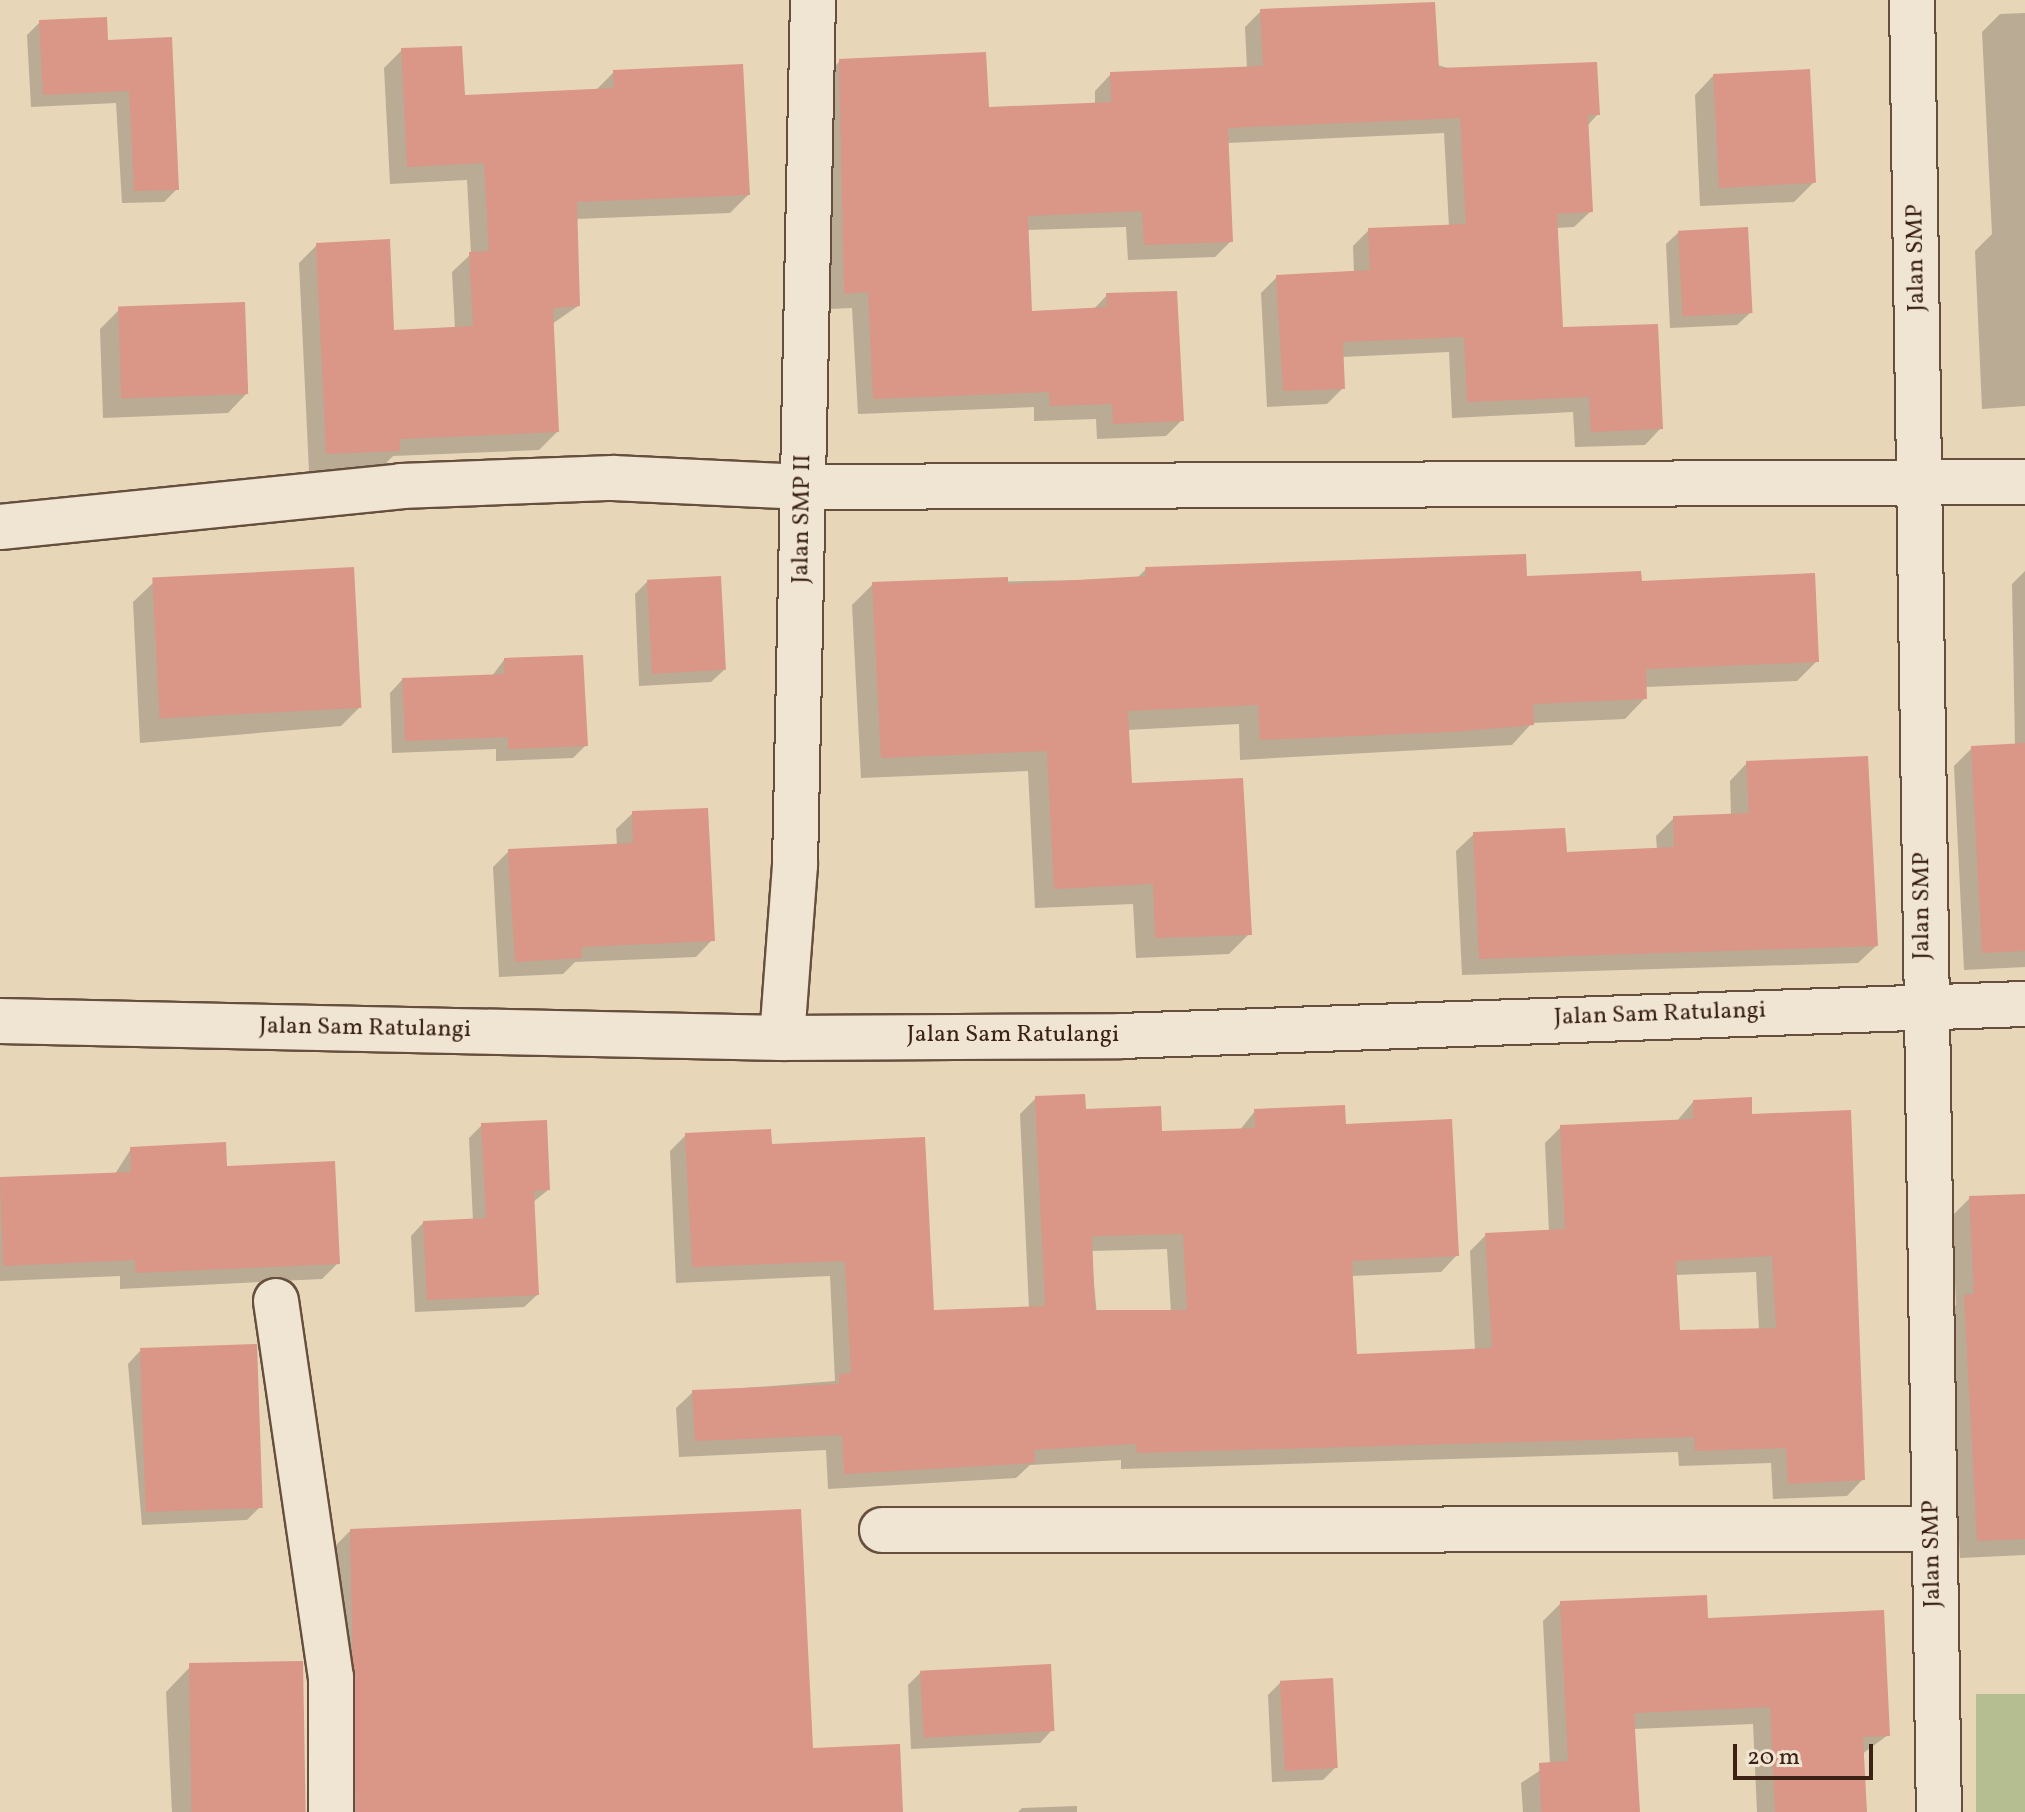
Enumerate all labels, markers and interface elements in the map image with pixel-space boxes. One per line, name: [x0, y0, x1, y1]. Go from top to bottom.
street label: Jalan SMP: [1902, 204, 1932, 312]
street label: Jalan SMP II: [787, 454, 819, 584]
street label: Jalan SMP: [1909, 852, 1937, 960]
street label: Jalan Sam Ratulangi: [1553, 997, 1767, 1033]
street label: Jalan Sam Ratulangi: [259, 1013, 471, 1045]
street label: Jalan Sam Ratulangi: [907, 1022, 1119, 1050]
street label: Jalan SMP: [1918, 1500, 1948, 1608]
scale bar: [1737, 1728, 1877, 1778]
text: 20 m: [1747, 1741, 1800, 1775]

